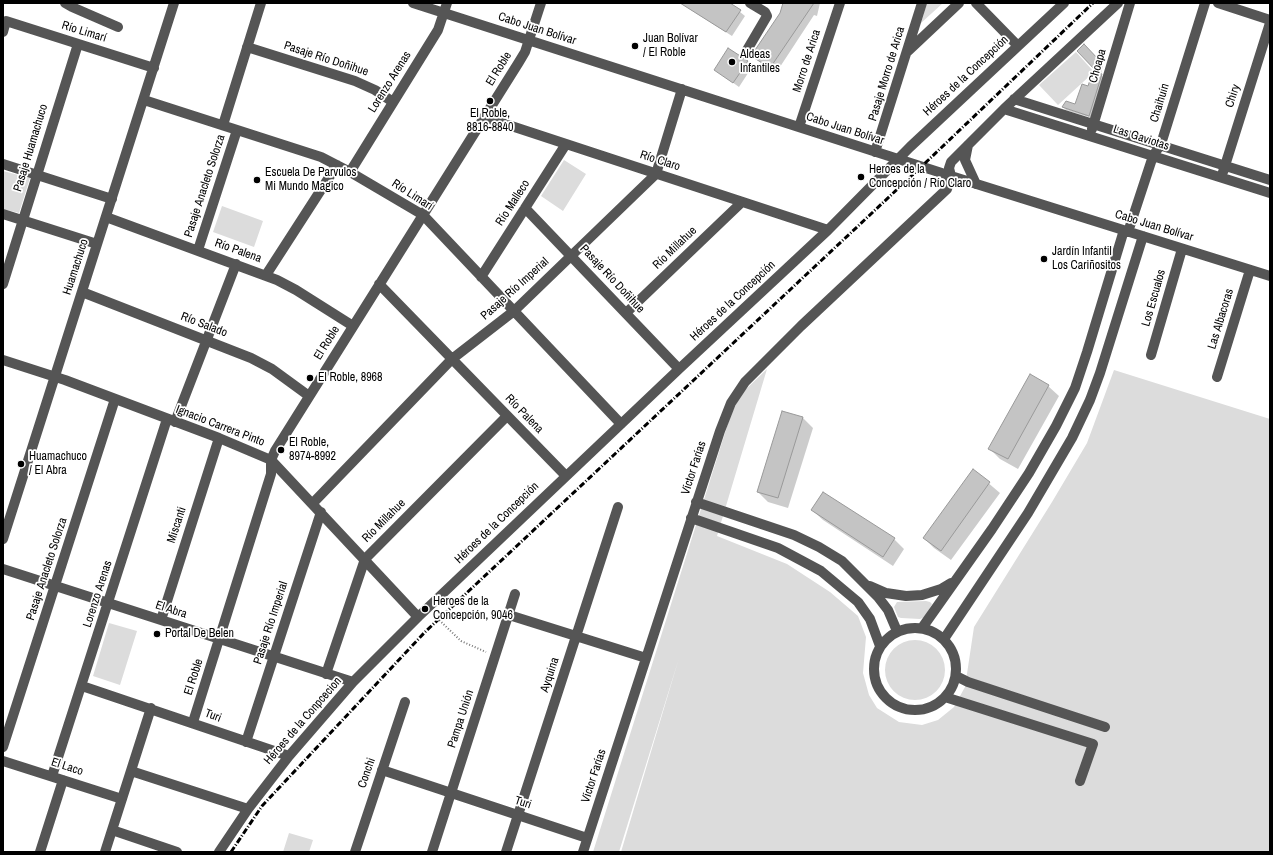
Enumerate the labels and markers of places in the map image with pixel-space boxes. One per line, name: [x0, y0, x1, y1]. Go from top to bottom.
place label: Juan Bolívar / El Roble: [643, 32, 698, 60]
marker: Juan Bolívar / El Roble: [630, 41, 640, 51]
place label: Aldeas Infantiles: [740, 48, 780, 76]
marker: Aldeas Infantiles: [727, 57, 737, 67]
marker: El Roble, 8816-8840: [485, 96, 495, 106]
place label: El Roble, 8816-8840: [466, 107, 514, 135]
place label: Heroes de la Concepción / Río Claro: [869, 163, 971, 191]
place label: Escuela De Parvulos Mi Mundo Magico: [265, 166, 356, 194]
marker: Heroes de la Concepción / Río Claro: [856, 172, 866, 182]
marker: Escuela De Parvulos Mi Mundo Magico: [252, 175, 262, 185]
place label: Jardín Infantil Los Cariñositos: [1052, 245, 1121, 273]
marker: Jardín Infantil Los Cariñositos: [1039, 254, 1049, 264]
place label: El Roble, 8968: [318, 371, 383, 385]
marker: El Roble, 8968: [305, 373, 315, 383]
place label: El Roble, 8974-8992: [289, 436, 336, 464]
marker: El Roble, 8974-8992: [276, 445, 286, 455]
place label: Huamachuco / El Abra: [29, 450, 87, 478]
marker: Huamachuco / El Abra: [16, 459, 26, 469]
place label: Heroes de la Concepción, 9046: [433, 595, 513, 623]
marker: Heroes de la Concepción, 9046: [420, 604, 430, 614]
place label: Portal De Belen: [165, 627, 234, 641]
marker: Portal De Belen: [152, 629, 162, 639]

